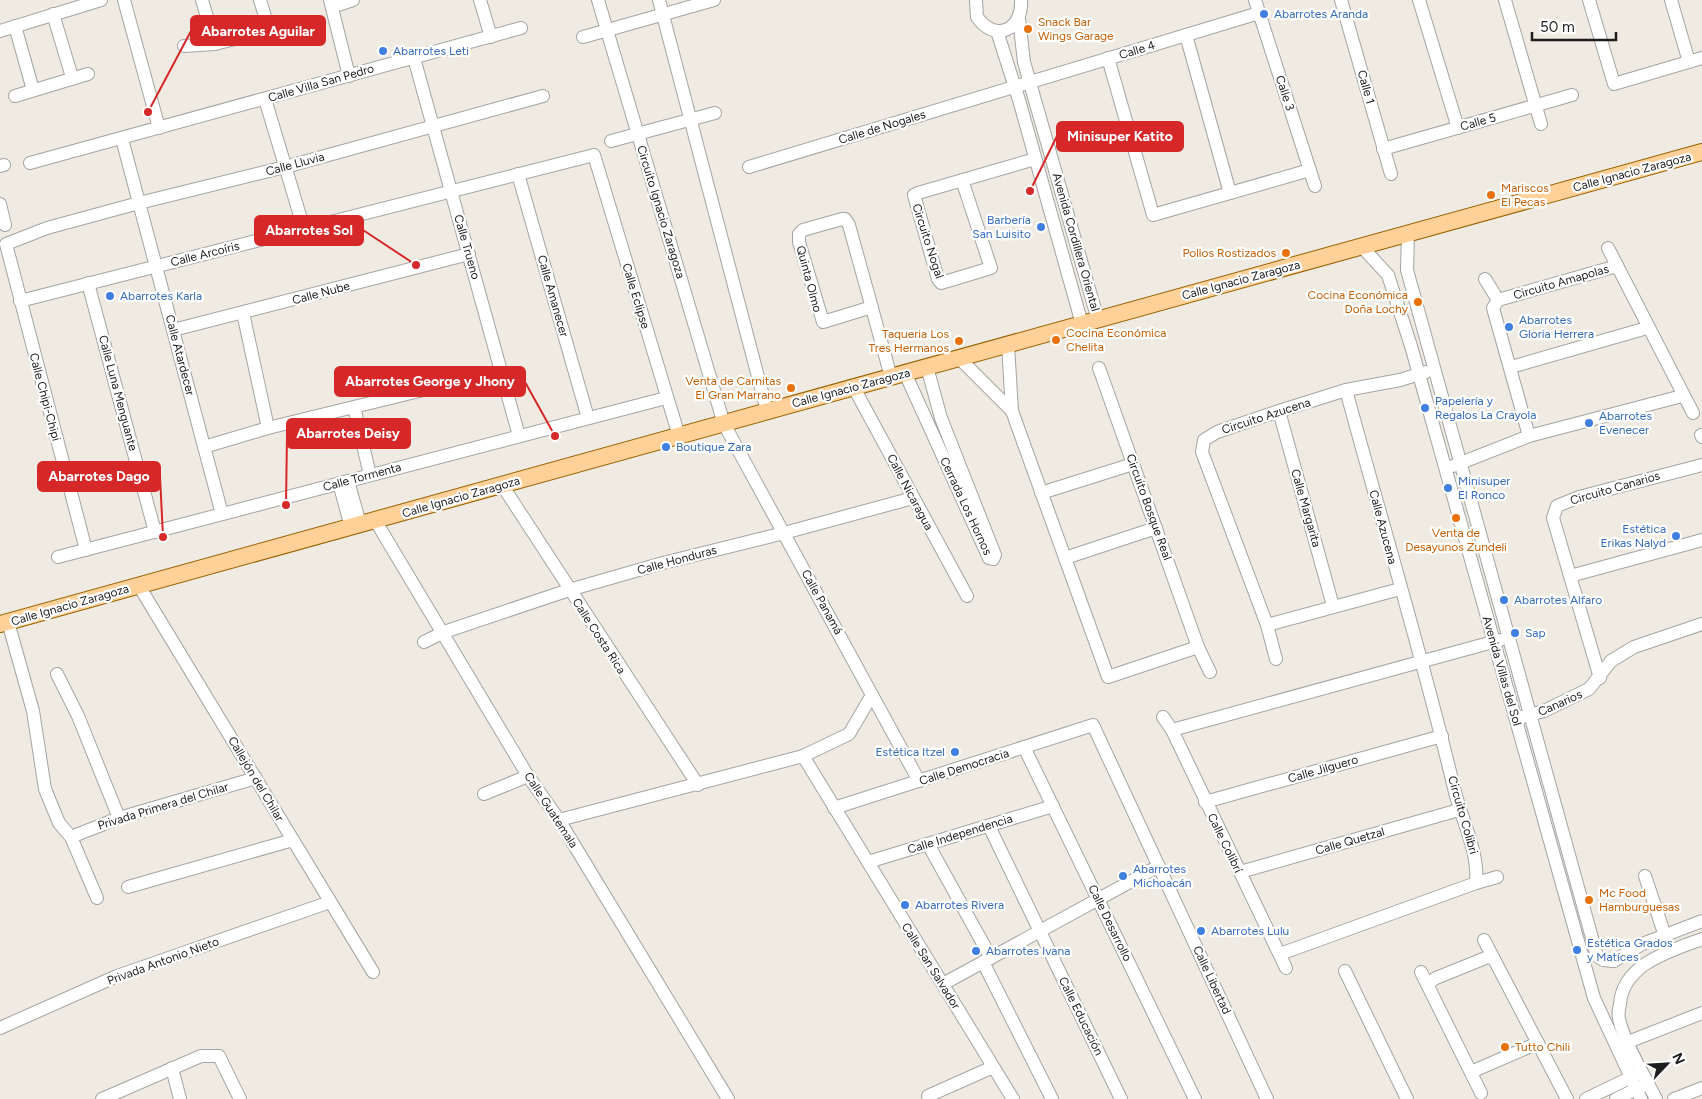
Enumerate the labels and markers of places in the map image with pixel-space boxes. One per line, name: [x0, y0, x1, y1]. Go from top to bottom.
place label: Abarrotes Aranda: [1274, 7, 1368, 21]
marker: Abarrotes Aranda: [1258, 8, 1270, 20]
place label: Snack Bar Wings Garage: [1038, 15, 1114, 43]
callout: Abarrotes Aguilar: [191, 16, 325, 45]
marker: Snack Bar Wings Garage: [1022, 23, 1034, 35]
place label: Abarrotes Leti: [393, 44, 469, 58]
marker: Abarrotes Leti: [377, 45, 389, 57]
callout: Minisuper Katito: [1057, 122, 1183, 151]
place label: Mariscos El Pecas: [1501, 181, 1549, 209]
marker: Mariscos El Pecas: [1485, 189, 1497, 201]
place label: Barbería San Luisito: [972, 213, 1031, 241]
callout: Abarrotes Sol: [255, 216, 363, 245]
marker: Barbería San Luisito: [1035, 221, 1047, 233]
place label: Pollos Rostizados: [1182, 246, 1276, 260]
marker: Pollos Rostizados: [1280, 247, 1292, 259]
place label: Cocina Económica Doña Lochy: [1308, 288, 1409, 316]
place label: Abarrotes Karla: [120, 289, 202, 303]
marker: Abarrotes Karla: [104, 290, 116, 302]
marker: Cocina Económica Doña Lochy: [1412, 296, 1424, 308]
place label: Abarrotes Gloria Herrera: [1519, 313, 1594, 341]
marker: Abarrotes Gloria Herrera: [1503, 321, 1515, 333]
place label: Cocina Económica Chelita: [1066, 326, 1167, 354]
place label: Taqueria Los Tres Hermanos: [869, 327, 949, 355]
marker: Cocina Económica Chelita: [1050, 334, 1062, 346]
marker: Taqueria Los Tres Hermanos: [953, 335, 965, 347]
callout: Abarrotes George y Jhony: [335, 367, 525, 396]
place label: Venta de Carnitas El Gran Marrano: [685, 374, 781, 402]
marker: Venta de Carnitas El Gran Marrano: [785, 382, 797, 394]
place label: Papelería y Regalos La Crayola: [1435, 394, 1536, 422]
marker: Papelería y Regalos La Crayola: [1419, 402, 1431, 414]
place label: Abarrotes Evenecer: [1599, 409, 1652, 437]
marker: Abarrotes Evenecer: [1583, 417, 1595, 429]
callout: Abarrotes Deisy: [287, 419, 410, 448]
place label: Boutique Zara: [676, 440, 751, 454]
marker: Boutique Zara: [660, 441, 672, 453]
callout: Abarrotes Dago: [38, 462, 160, 491]
place label: Minisuper El Ronco: [1458, 474, 1510, 502]
marker: Minisuper El Ronco: [1442, 482, 1454, 494]
marker: Venta de Desayunos Zundeli: [1450, 512, 1462, 524]
place label: Estética Erikas Nalyd: [1600, 522, 1666, 550]
place label: Venta de Desayunos Zundeli: [1405, 526, 1507, 554]
marker: Estética Erikas Nalyd: [1670, 530, 1682, 542]
place label: Abarrotes Alfaro: [1514, 593, 1602, 607]
marker: Abarrotes Alfaro: [1498, 594, 1510, 606]
place label: Sap: [1525, 626, 1546, 640]
marker: Sap: [1509, 627, 1521, 639]
place label: Estética Itzel: [875, 745, 945, 759]
marker: Estética Itzel: [949, 746, 961, 758]
place label: Abarrotes Michoacán: [1133, 862, 1192, 890]
marker: Abarrotes Michoacán: [1117, 870, 1129, 882]
place label: Mc Food Hamburguesas: [1599, 886, 1680, 914]
marker: Mc Food Hamburguesas: [1583, 894, 1595, 906]
place label: Abarrotes Rivera: [915, 898, 1004, 912]
marker: Abarrotes Rivera: [899, 899, 911, 911]
place label: Abarrotes Lulu: [1211, 924, 1289, 938]
marker: Abarrotes Lulu: [1195, 925, 1207, 937]
place label: Estética Grados y Matíces: [1587, 936, 1673, 964]
place label: Abarrotes Ivana: [986, 944, 1070, 958]
marker: Estética Grados y Matíces: [1571, 944, 1583, 956]
marker: Abarrotes Ivana: [970, 945, 982, 957]
place label: Tutto Chili: [1515, 1040, 1570, 1054]
marker: Tutto Chili: [1499, 1041, 1511, 1053]

